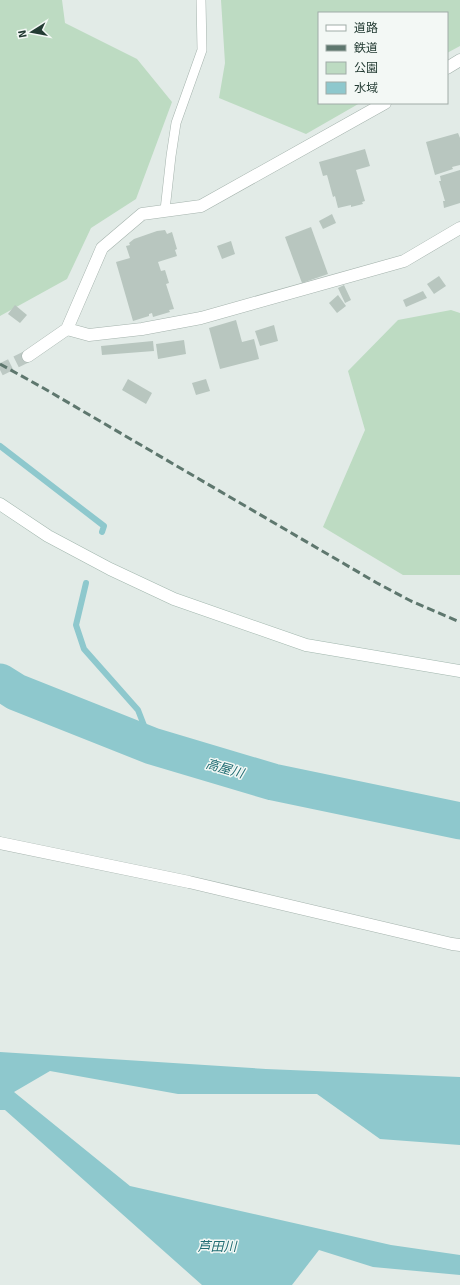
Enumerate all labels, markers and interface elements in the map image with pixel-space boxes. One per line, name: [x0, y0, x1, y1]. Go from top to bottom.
north arrow: [12, 12, 52, 52]
legend: [318, 12, 448, 104]
text: 道路: [354, 21, 378, 36]
text: N: [16, 29, 30, 39]
text: 鉄道: [354, 41, 378, 56]
text: 公園: [354, 61, 378, 76]
text: 水域: [354, 81, 378, 96]
water label: 高屋川: [204, 756, 248, 783]
water label: 芦田川: [197, 1239, 238, 1255]

